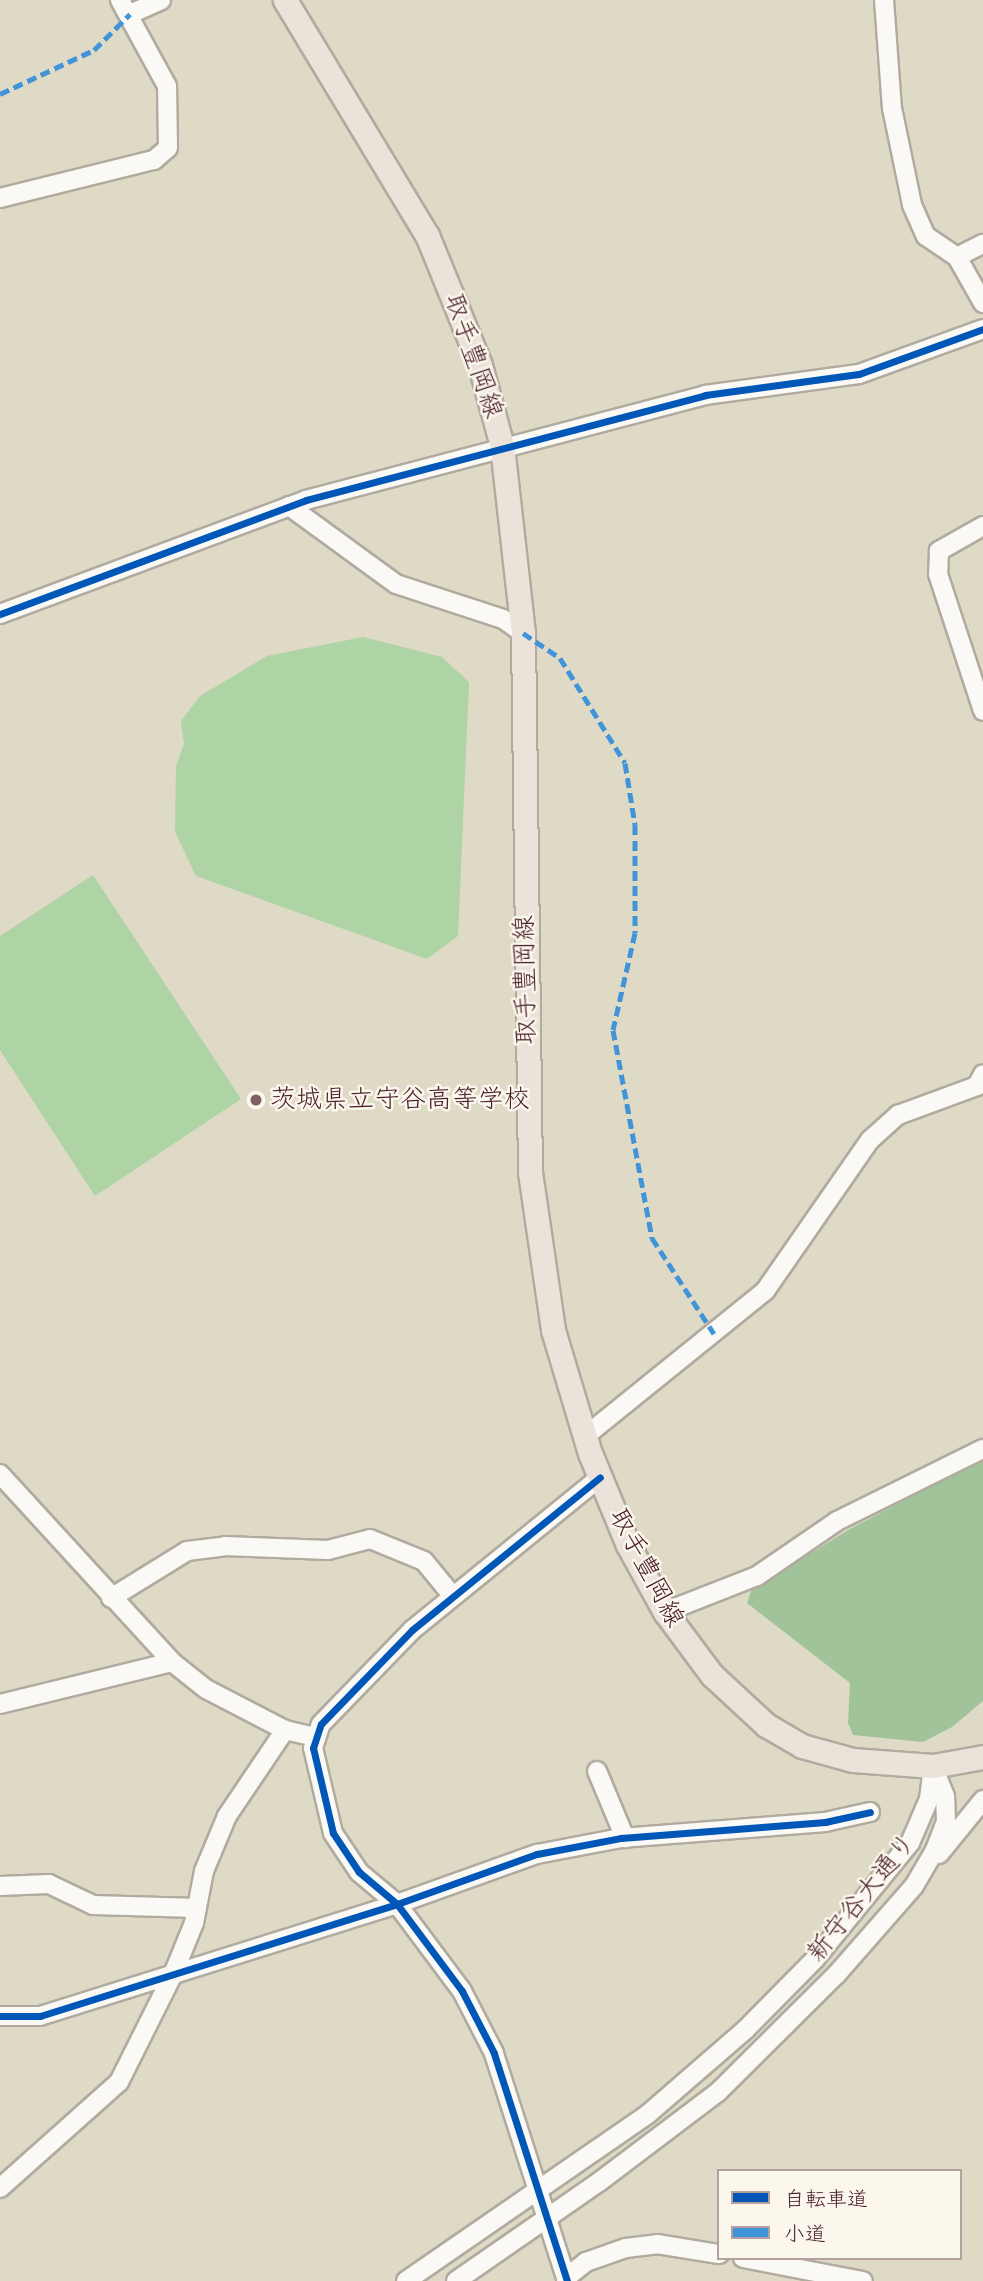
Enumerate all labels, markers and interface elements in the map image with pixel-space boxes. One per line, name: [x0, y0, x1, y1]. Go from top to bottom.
street label: 取手豊岡線: [437, 289, 509, 423]
street label: 取手豊岡線: [509, 915, 543, 1045]
place label: 茨城県立守谷高等学校: [270, 1084, 530, 1116]
marker: 茨城県立守谷高等学校: [248, 1092, 264, 1108]
street label: 取手豊岡線: [602, 1503, 690, 1633]
street label: 新守谷大通り: [801, 1828, 923, 1968]
legend: [717, 2169, 962, 2260]
text: 自転車道: [784, 2185, 868, 2214]
text: 小道: [784, 2220, 826, 2249]

